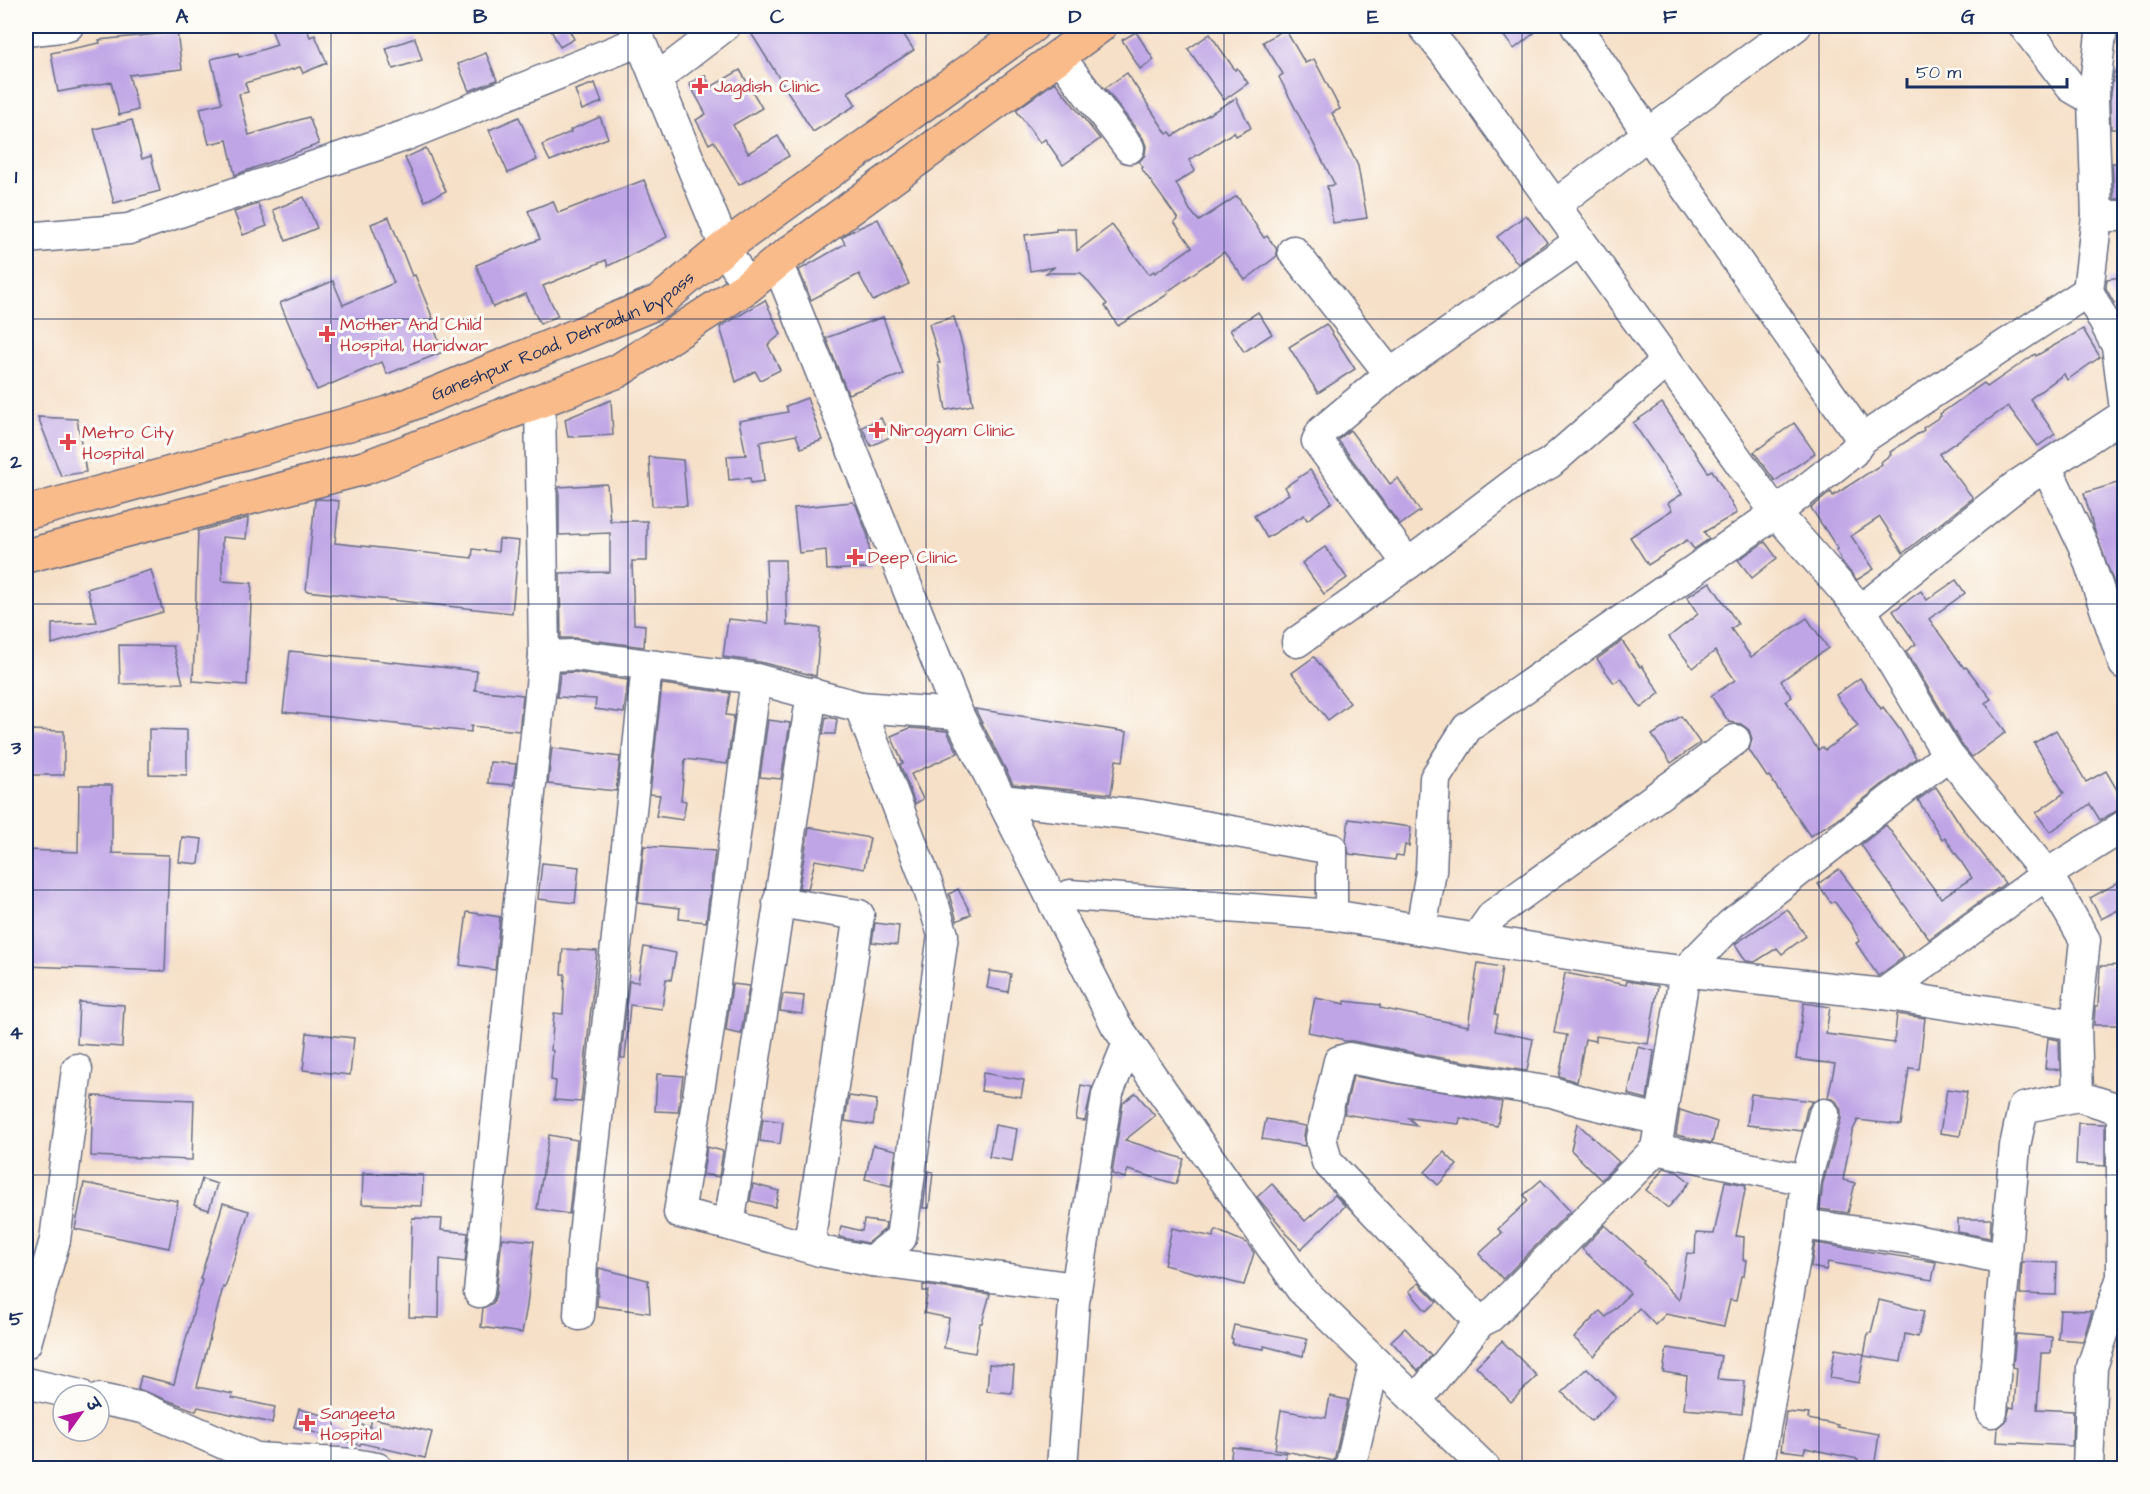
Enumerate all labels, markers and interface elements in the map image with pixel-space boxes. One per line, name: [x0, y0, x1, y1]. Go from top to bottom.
text: A: [176, 3, 189, 31]
text: B: [473, 3, 488, 31]
text: C: [770, 3, 785, 31]
text: D: [1069, 3, 1082, 31]
text: E: [1367, 3, 1379, 31]
text: F: [1663, 3, 1678, 31]
text: G: [1961, 3, 1975, 31]
scale bar: [1907, 51, 2068, 89]
text: 50 m: [1916, 60, 1961, 85]
place label: Jagdish Clinic: [714, 74, 821, 100]
marker: Jagdish Clinic: [691, 77, 709, 95]
text: 1: [15, 163, 18, 191]
street label: Ganeshpur Road, Dehradun bypass: [427, 265, 700, 407]
place label: Mother And Child Hospital, Haridwar: [340, 312, 488, 358]
marker: Mother And Child Hospital, Haridwar: [318, 325, 336, 343]
place label: Nirogyam Clinic: [890, 418, 1015, 444]
place label: Metro City Hospital: [82, 420, 174, 466]
marker: Nirogyam Clinic: [868, 421, 886, 439]
marker: Metro City Hospital: [59, 433, 77, 451]
text: 2: [9, 448, 22, 476]
place label: Deep Clinic: [868, 545, 958, 570]
marker: Deep Clinic: [846, 548, 864, 566]
text: 3: [10, 734, 22, 762]
text: 4: [9, 1019, 23, 1047]
text: 5: [9, 1305, 24, 1333]
north arrow: [51, 1383, 111, 1443]
text: उ: [79, 1393, 105, 1417]
place label: Sangeeta Hospital: [320, 1401, 395, 1447]
marker: Sangeeta Hospital: [298, 1414, 316, 1432]

